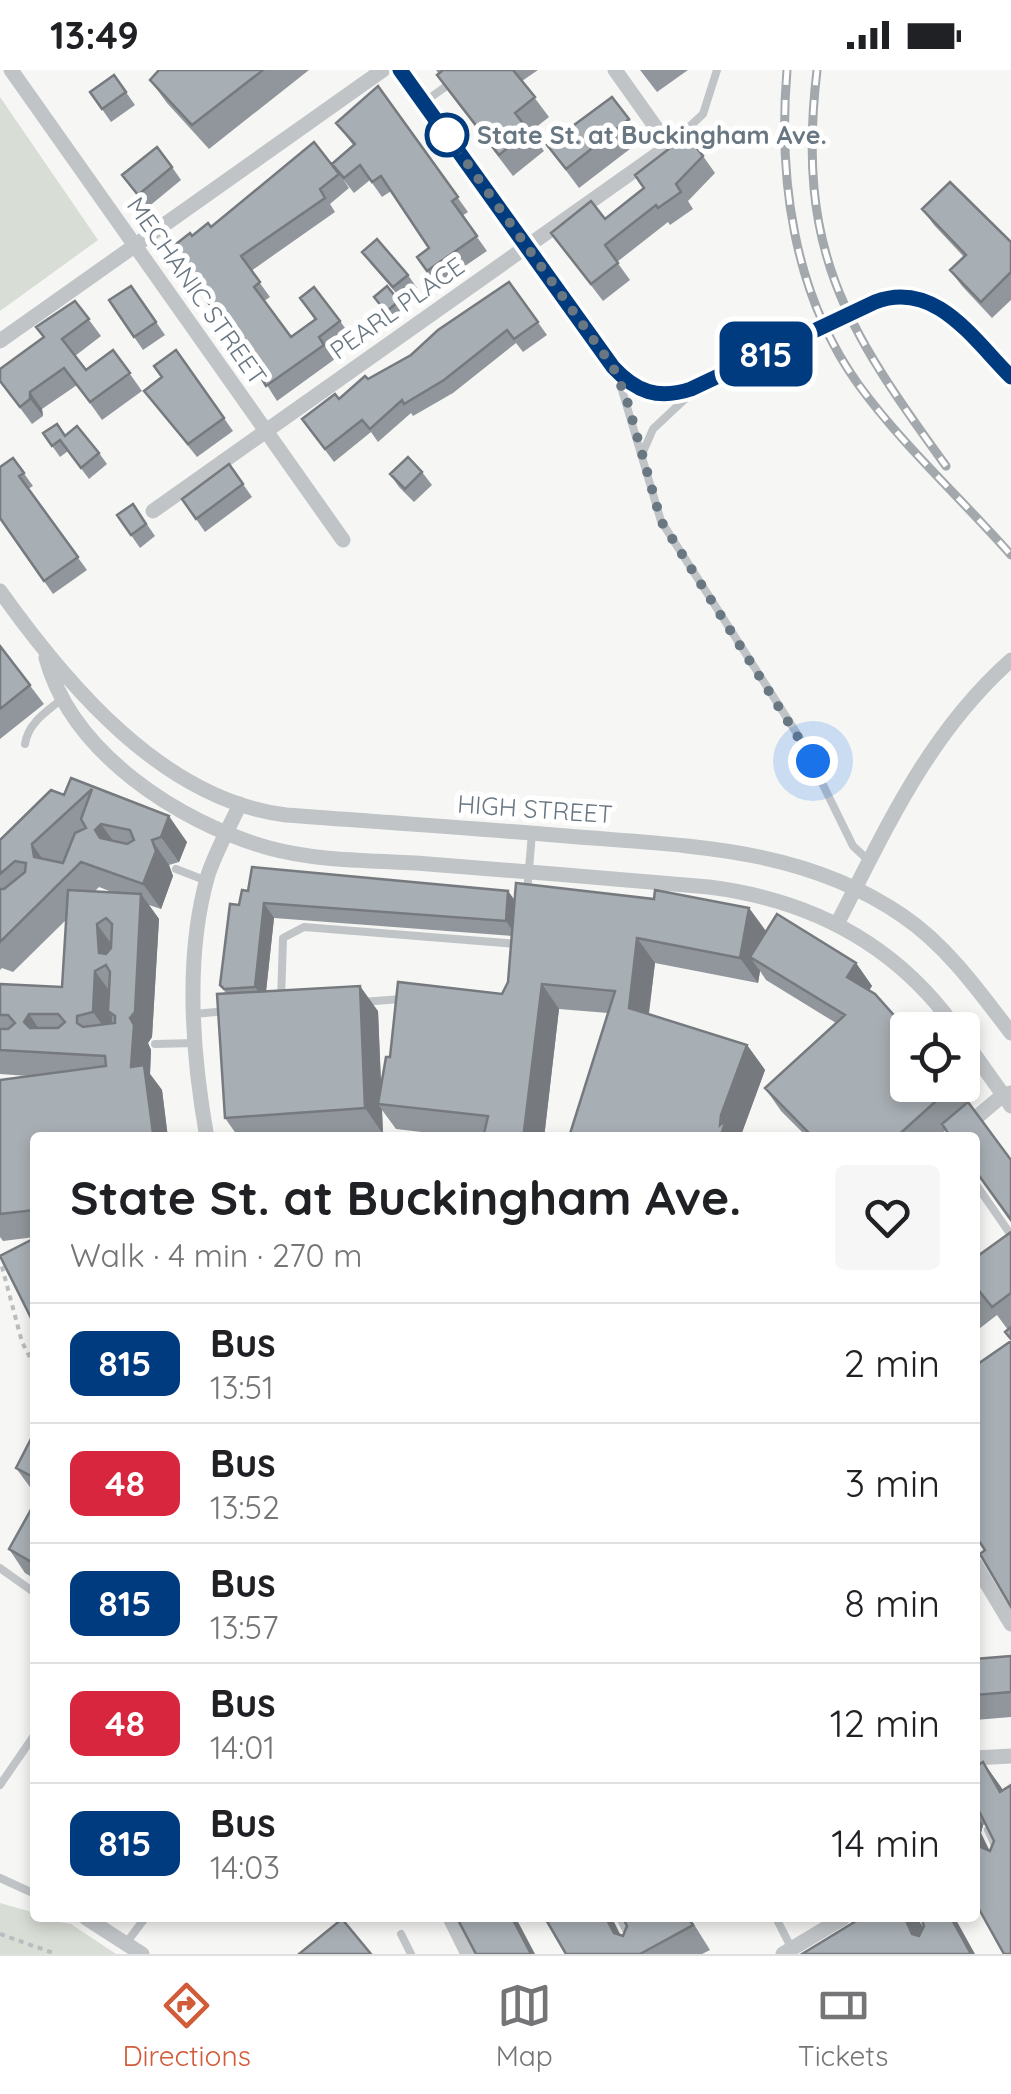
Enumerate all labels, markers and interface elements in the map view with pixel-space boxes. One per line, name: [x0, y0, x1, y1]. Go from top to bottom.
text: 13:49: [50, 11, 139, 59]
marker: State St. at Buckingham Ave.: [426, 114, 468, 156]
place label: State St. at Buckingham Ave.: [477, 119, 827, 150]
street label: MECHANIC STREET: [121, 191, 274, 391]
street label: PEARL PLACE: [324, 250, 470, 365]
line badge: 815: [708, 322, 824, 386]
text: 815: [740, 332, 792, 376]
your location: [788, 736, 838, 786]
street label: HIGH STREET: [456, 788, 614, 829]
map controls: [890, 1012, 980, 1102]
button: locate: [890, 1012, 980, 1102]
button: heart: [835, 1165, 940, 1270]
text: State St. at Buckingham Ave.: [70, 1167, 741, 1227]
text: Walk · 4 min · 270 m: [70, 1235, 363, 1275]
text: Bus: [210, 1319, 276, 1367]
text: 2 min: [844, 1339, 940, 1387]
text: 815: [99, 1341, 151, 1385]
text: 13:51: [210, 1367, 274, 1407]
text: Bus: [210, 1439, 276, 1487]
text: 3 min: [845, 1459, 940, 1507]
text: 48: [105, 1461, 145, 1505]
text: 13:52: [210, 1487, 280, 1527]
text: Bus: [210, 1559, 276, 1607]
text: 8 min: [844, 1579, 940, 1627]
text: 815: [99, 1581, 151, 1625]
text: 13:57: [210, 1607, 278, 1647]
text: Bus: [210, 1679, 276, 1727]
text: 12 min: [830, 1699, 940, 1747]
text: 48: [105, 1701, 145, 1745]
text: 14:01: [210, 1727, 275, 1767]
text: Bus: [210, 1799, 276, 1847]
text: 14 min: [831, 1819, 940, 1867]
text: 815: [99, 1821, 151, 1865]
text: 14:03: [210, 1847, 280, 1887]
tab: Directions: [122, 1978, 251, 2073]
tab: Map: [496, 1978, 553, 2073]
tab: Tickets: [798, 1978, 889, 2073]

